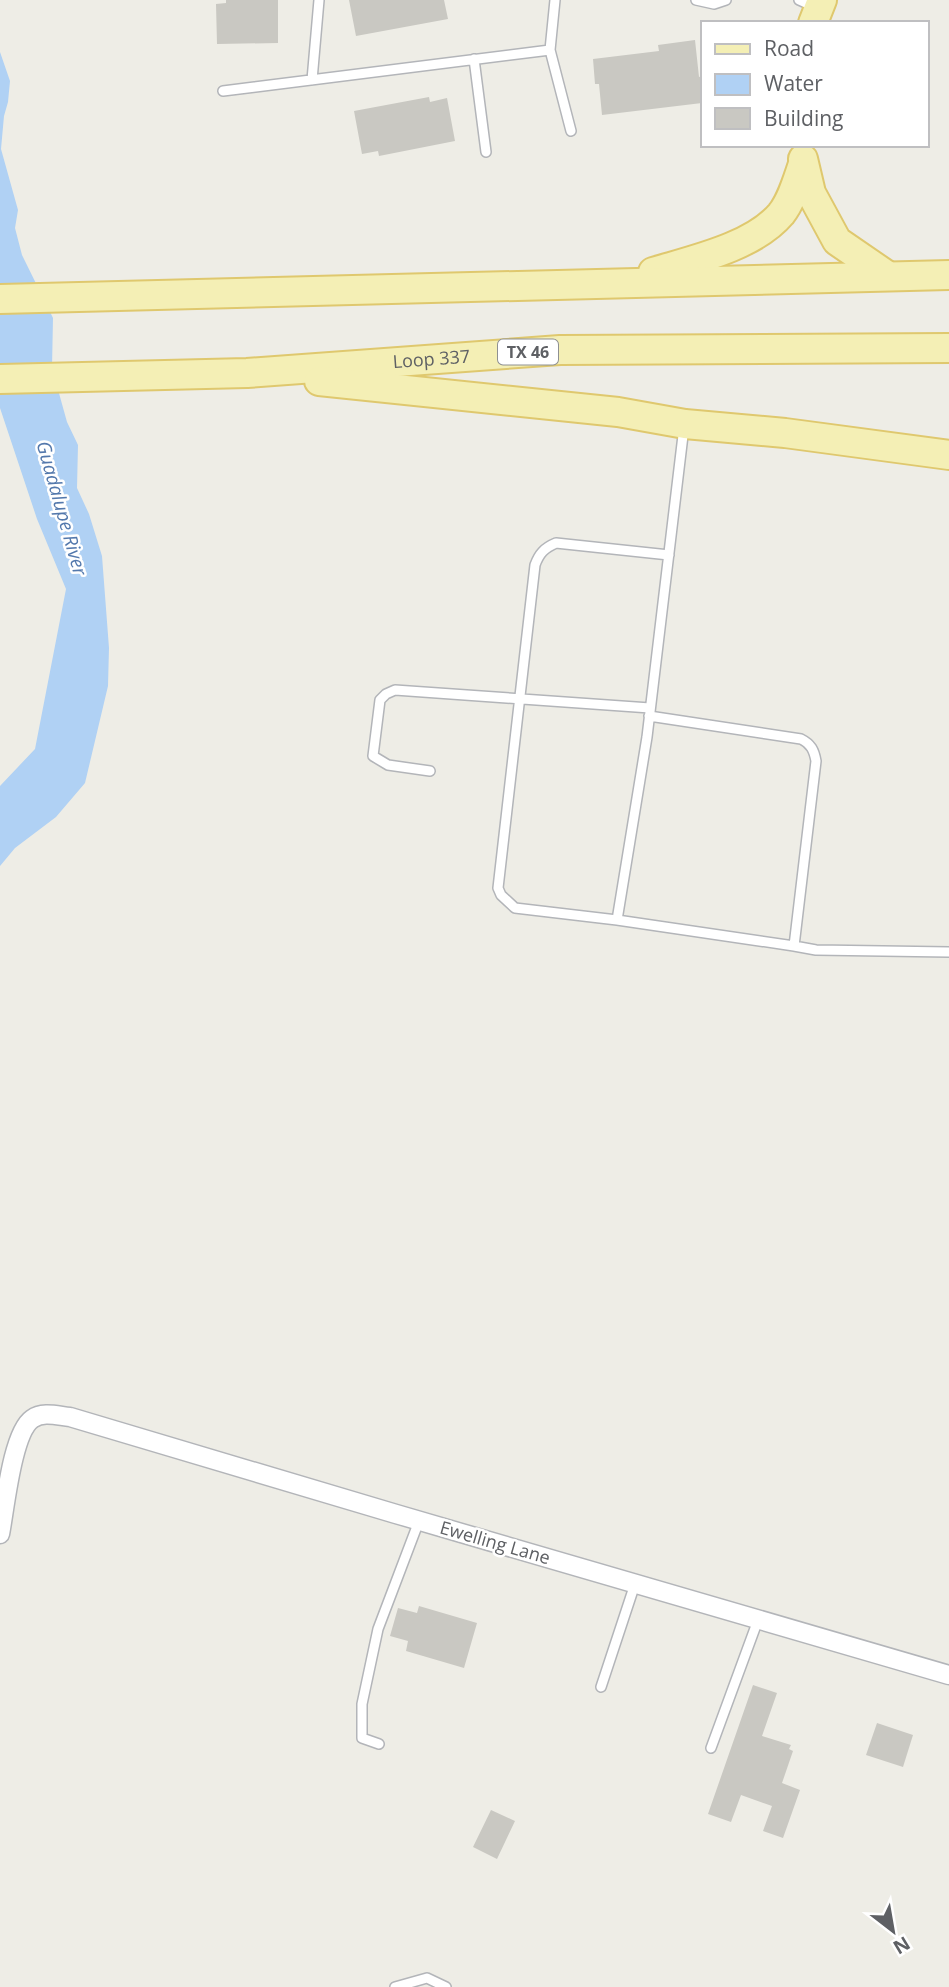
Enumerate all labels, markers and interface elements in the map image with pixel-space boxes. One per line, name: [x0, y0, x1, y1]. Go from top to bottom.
legend: [701, 21, 928, 147]
text: Road: [764, 34, 814, 62]
text: Water: [764, 69, 823, 97]
text: Building: [764, 104, 843, 132]
road number: TX 46: [498, 340, 558, 364]
street label: Loop 337: [392, 344, 471, 373]
water label: Guadalupe River: [30, 438, 94, 580]
street label: Ewelling Lane: [437, 1515, 553, 1569]
north arrow: [858, 1896, 928, 1966]
text: N: [888, 1930, 915, 1961]

